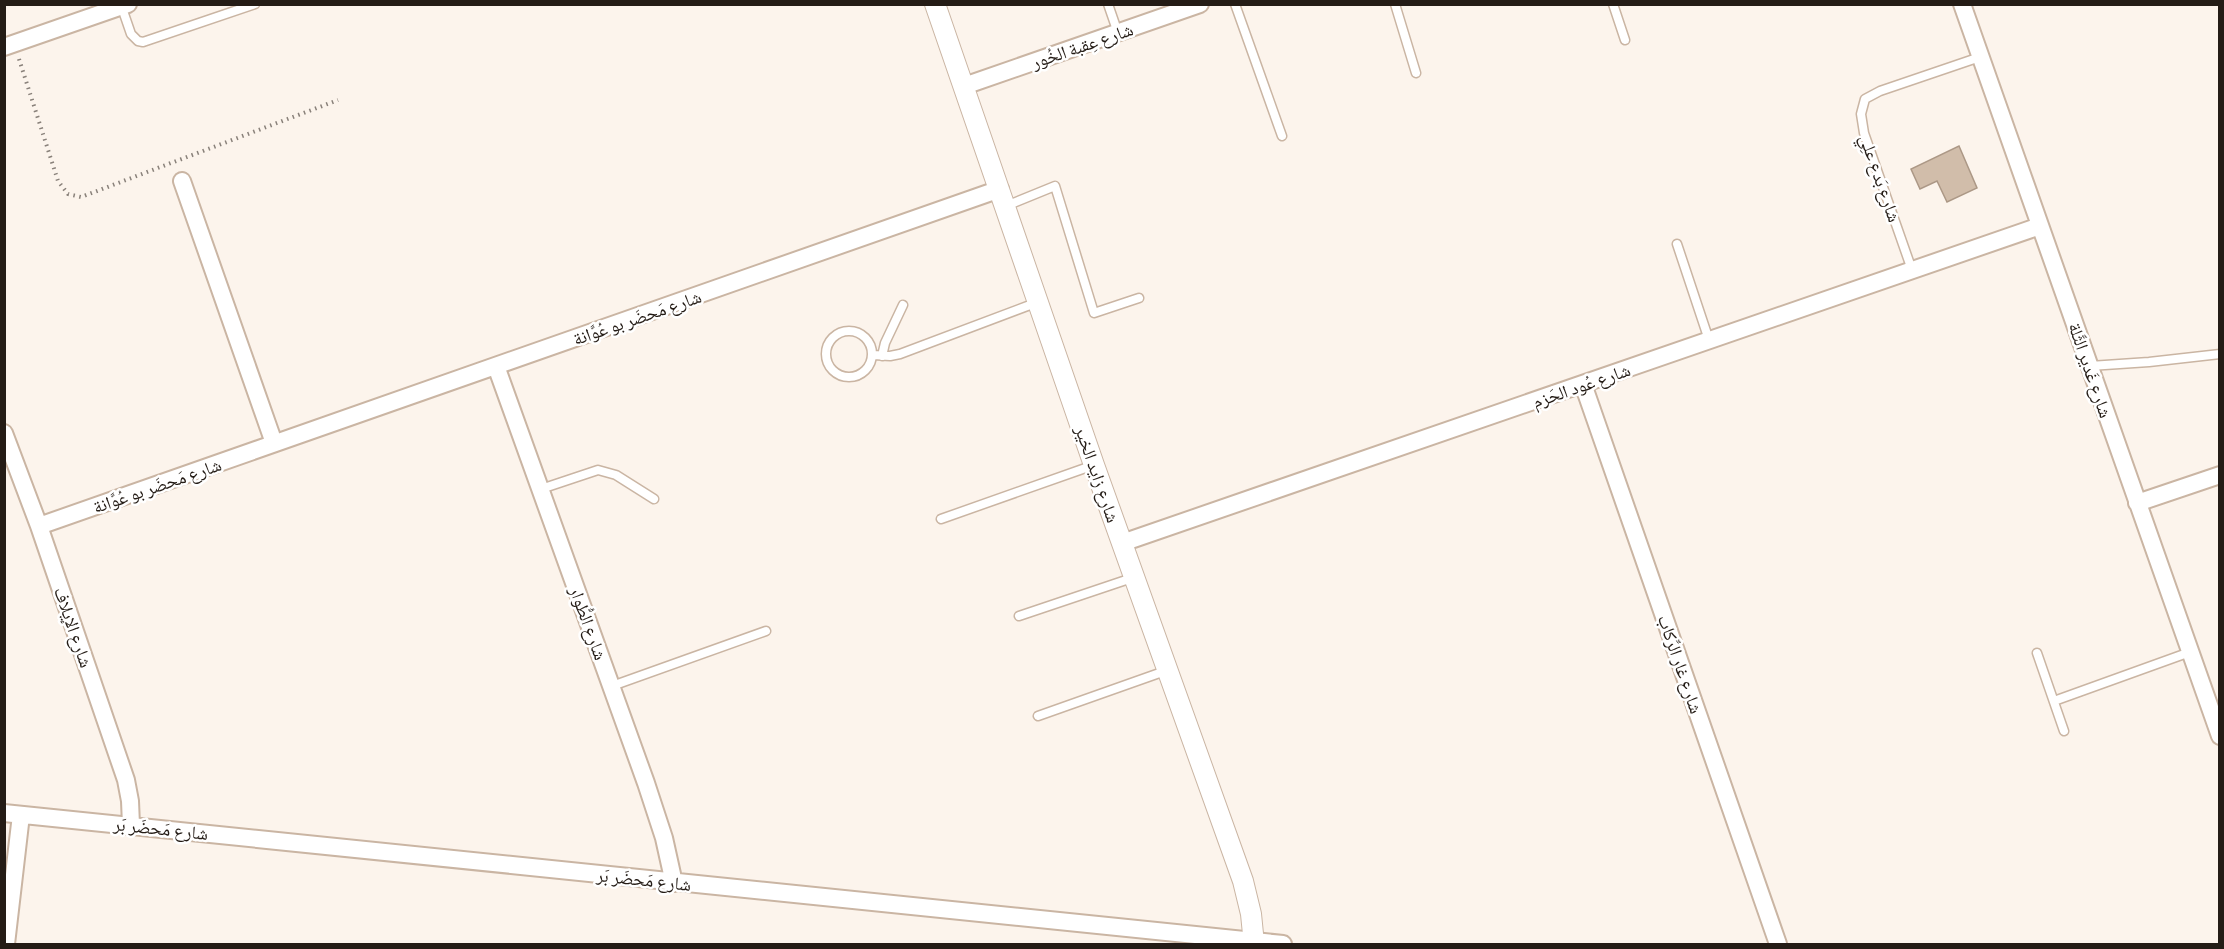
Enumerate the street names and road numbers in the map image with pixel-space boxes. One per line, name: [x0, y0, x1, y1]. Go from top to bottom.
street label: شارع عِقبة الخُور: [1027, 17, 1136, 74]
street label: شارع بَدع علِي: [1851, 131, 1906, 226]
street label: شارع مَحضَر بو عُوَّانة: [570, 285, 704, 350]
street label: شارع غَدير الثَّلة: [2063, 319, 2118, 421]
street label: شارع عُود الحَزم: [1529, 358, 1634, 414]
street label: شارع زايد الخير: [1070, 422, 1125, 526]
street label: شارع مَحضَر بو عُوَّانة: [90, 453, 224, 518]
street label: شارع الطُّوار: [564, 582, 612, 663]
street label: شارع الإيلاف: [49, 584, 98, 670]
street label: شارع غار الرِّكاب: [1653, 612, 1708, 717]
street label: شارع مَحضَر بَر: [112, 812, 209, 845]
street label: شارع مَحضَر بَر: [595, 863, 692, 896]

